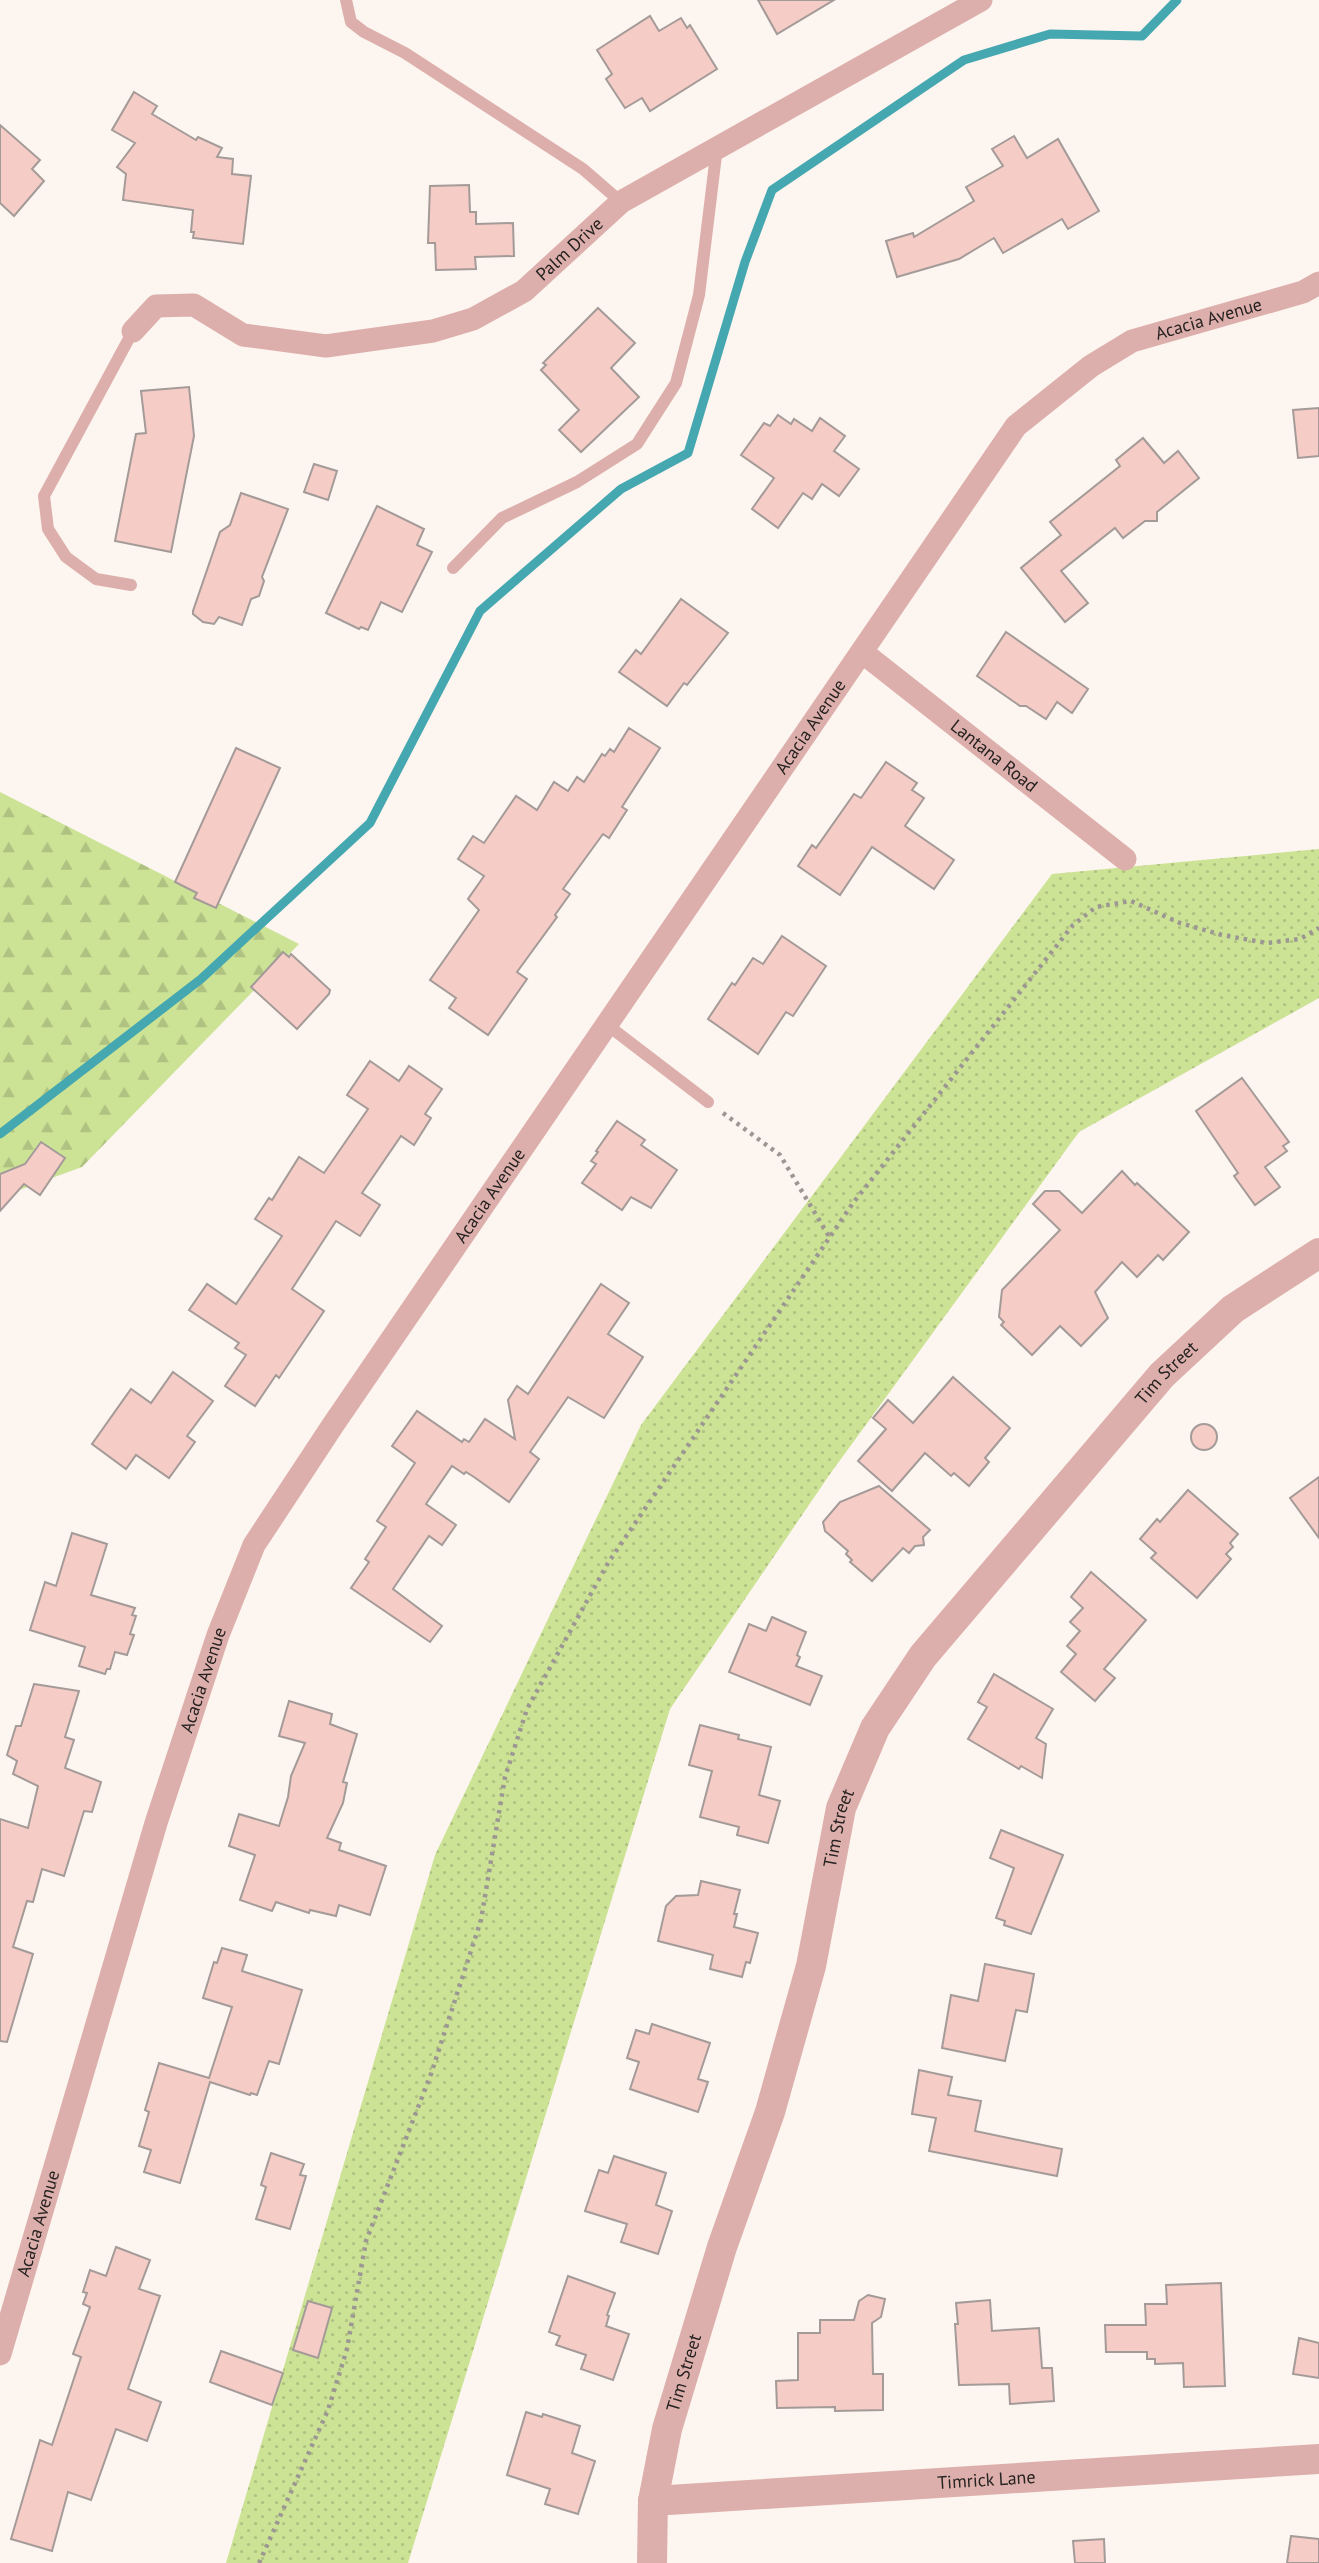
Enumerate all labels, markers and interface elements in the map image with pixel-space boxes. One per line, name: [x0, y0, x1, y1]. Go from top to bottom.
street label: Palm Drive: [531, 212, 608, 286]
street label: Acacia Avenue: [1153, 292, 1264, 345]
street label: Acacia Avenue: [770, 675, 851, 778]
street label: Lantana Road: [946, 714, 1043, 797]
street label: Acacia Avenue: [449, 1143, 530, 1247]
street label: Tim Street: [1130, 1336, 1202, 1409]
street label: Acacia Avenue: [175, 1624, 231, 1736]
street label: Tim Street: [818, 1785, 859, 1869]
street label: Acacia Avenue: [11, 2167, 64, 2279]
street label: Tim Street: [661, 2331, 706, 2414]
street label: Timrick Lane: [937, 2465, 1036, 2494]

